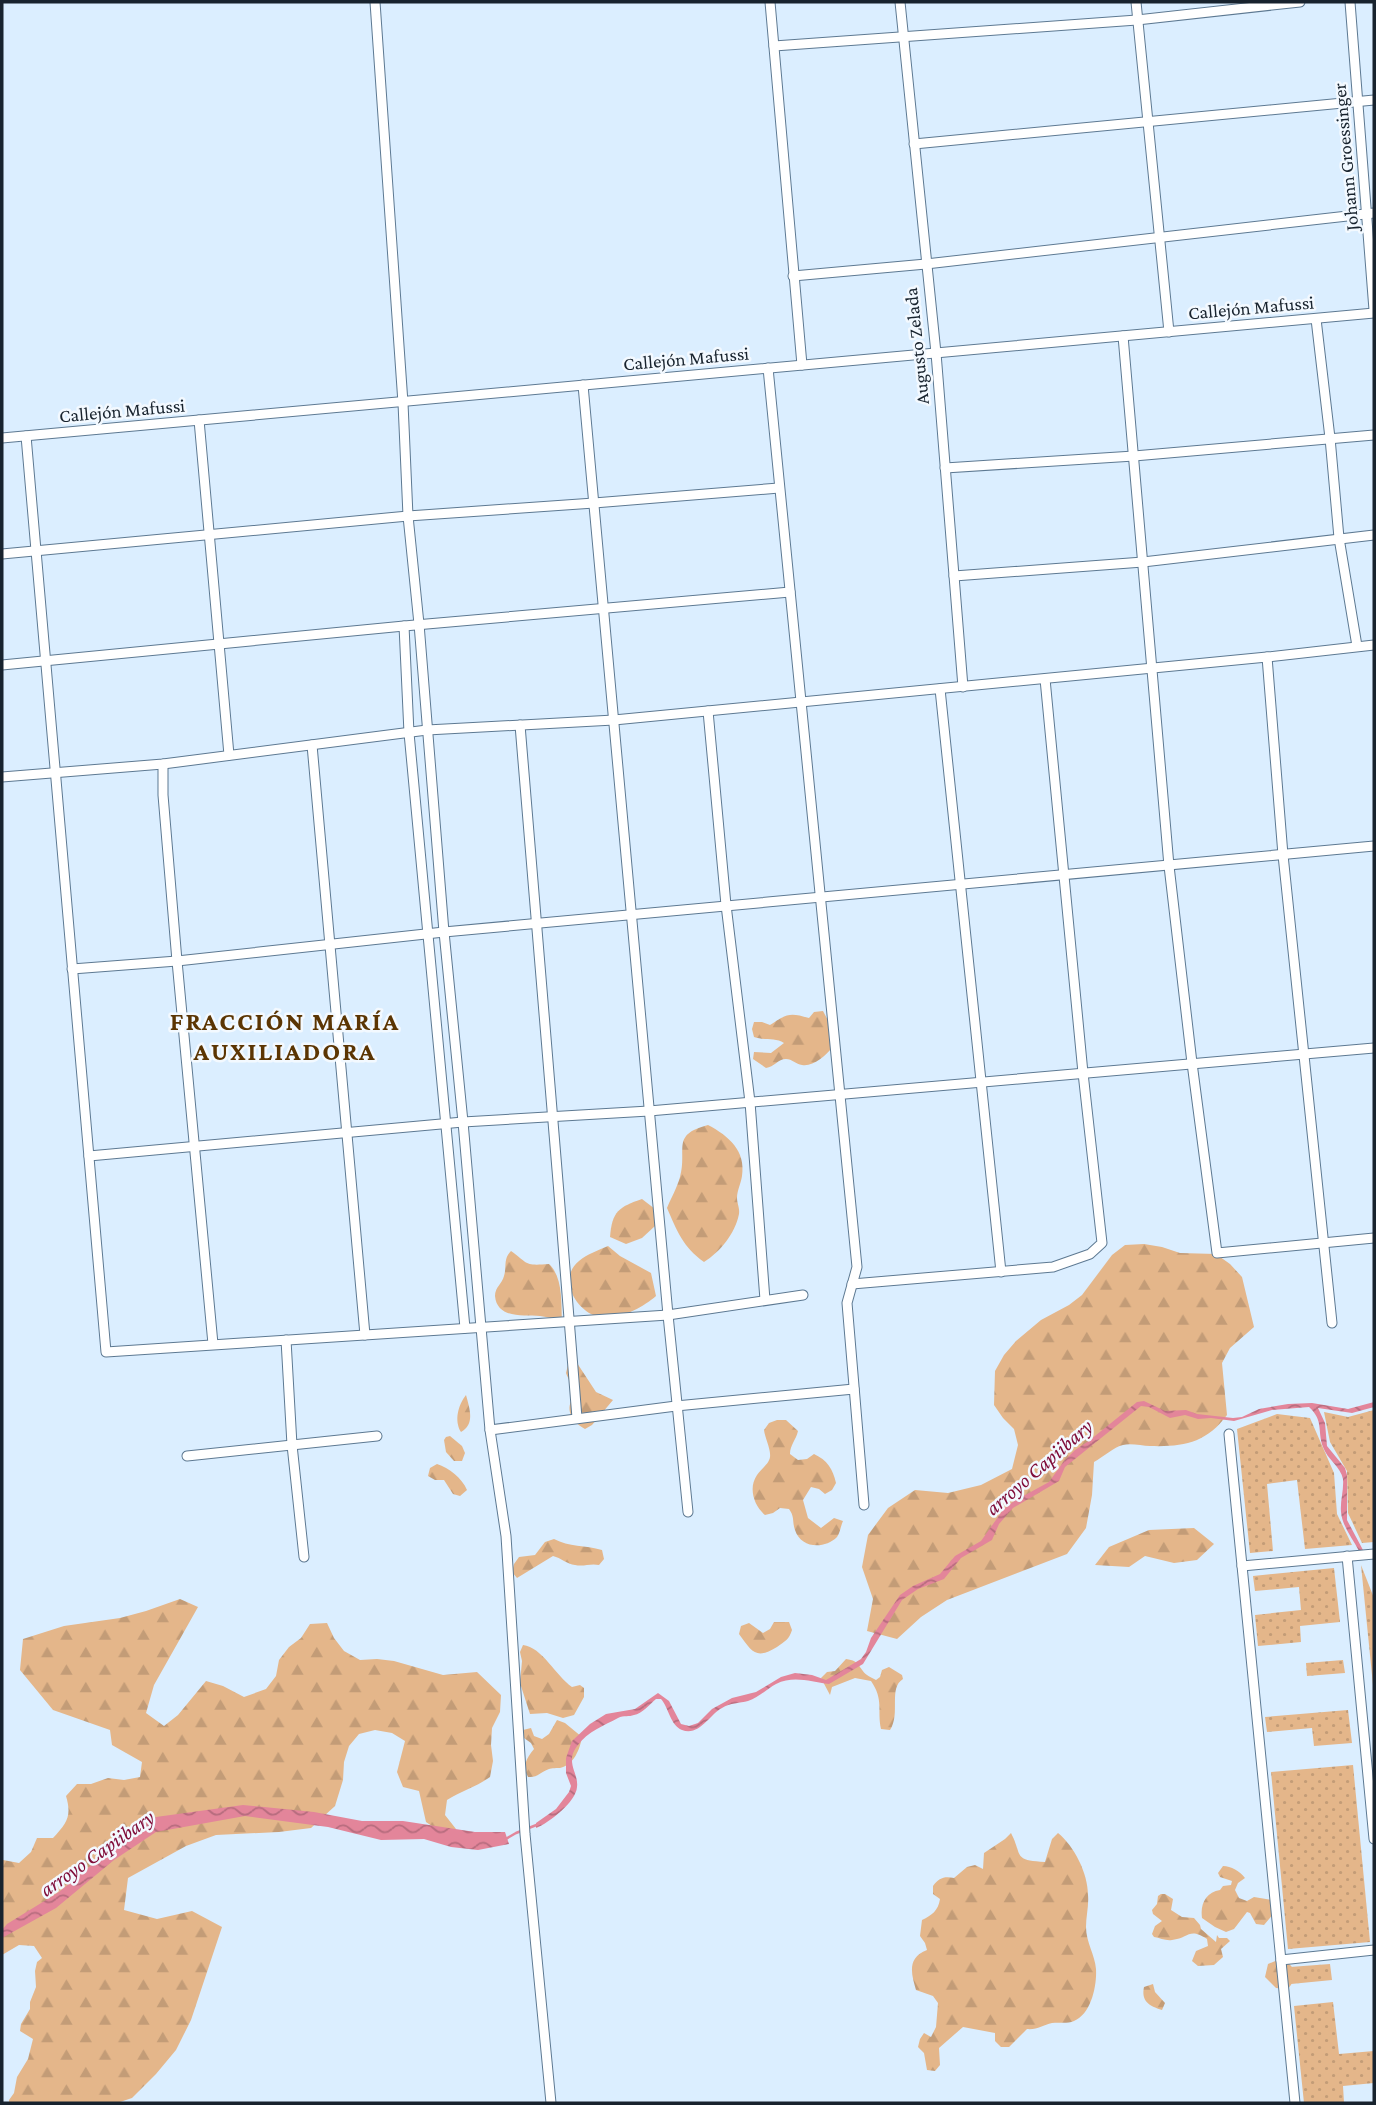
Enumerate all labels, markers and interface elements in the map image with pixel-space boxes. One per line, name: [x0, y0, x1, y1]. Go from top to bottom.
street label: Johann Groessinger: [1329, 82, 1363, 234]
street label: Augusto Zelada: [900, 286, 933, 405]
street label: Callejón Mafussi: [1187, 292, 1315, 324]
street label: Callejón Mafussi: [622, 343, 750, 375]
street label: Callejón Mafussi: [58, 395, 186, 427]
district label: FRACCIÓN MARÍA AUXILIADORA: [170, 1007, 400, 1066]
water label: arroyo Capiibary: [981, 1414, 1098, 1520]
water label: arroyo Capiibary: [35, 1805, 159, 1901]

